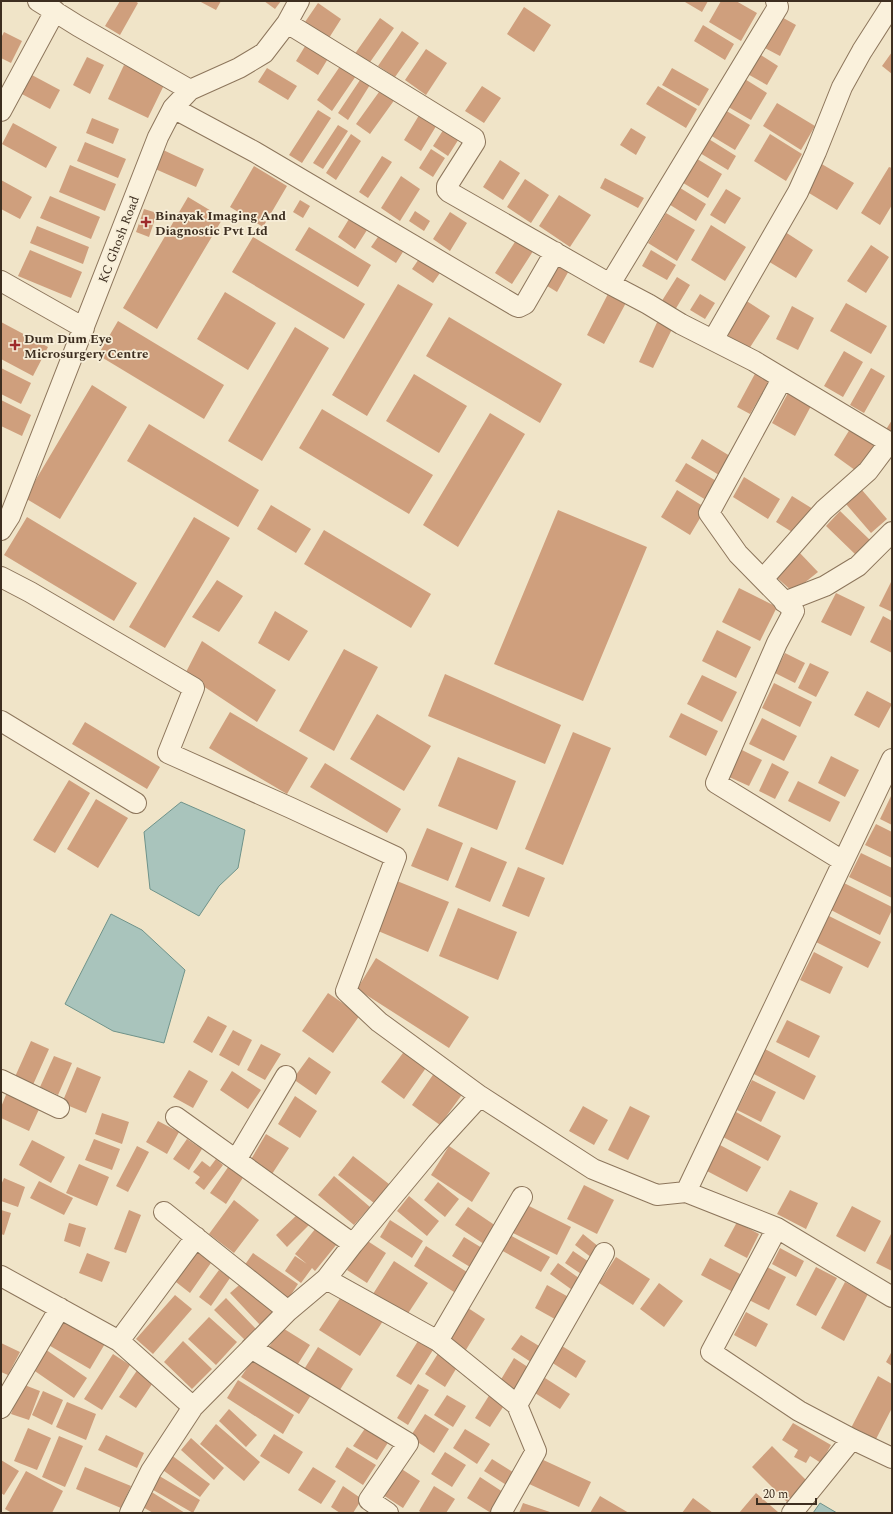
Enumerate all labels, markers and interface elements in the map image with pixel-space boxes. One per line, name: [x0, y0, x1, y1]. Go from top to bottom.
street label: KC Ghosh Road: [93, 193, 145, 286]
place label: Binayak Imaging And Diagnostic Pvt Ltd: [155, 206, 287, 241]
marker: Binayak Imaging And Diagnostic Pvt Ltd: [140, 216, 152, 228]
place label: Dum Dum Eye Microsurgery Centre: [24, 329, 148, 364]
marker: Dum Dum Eye Microsurgery Centre: [9, 339, 21, 351]
scale bar: [757, 1480, 816, 1506]
text: 20 m: [763, 1485, 788, 1504]

